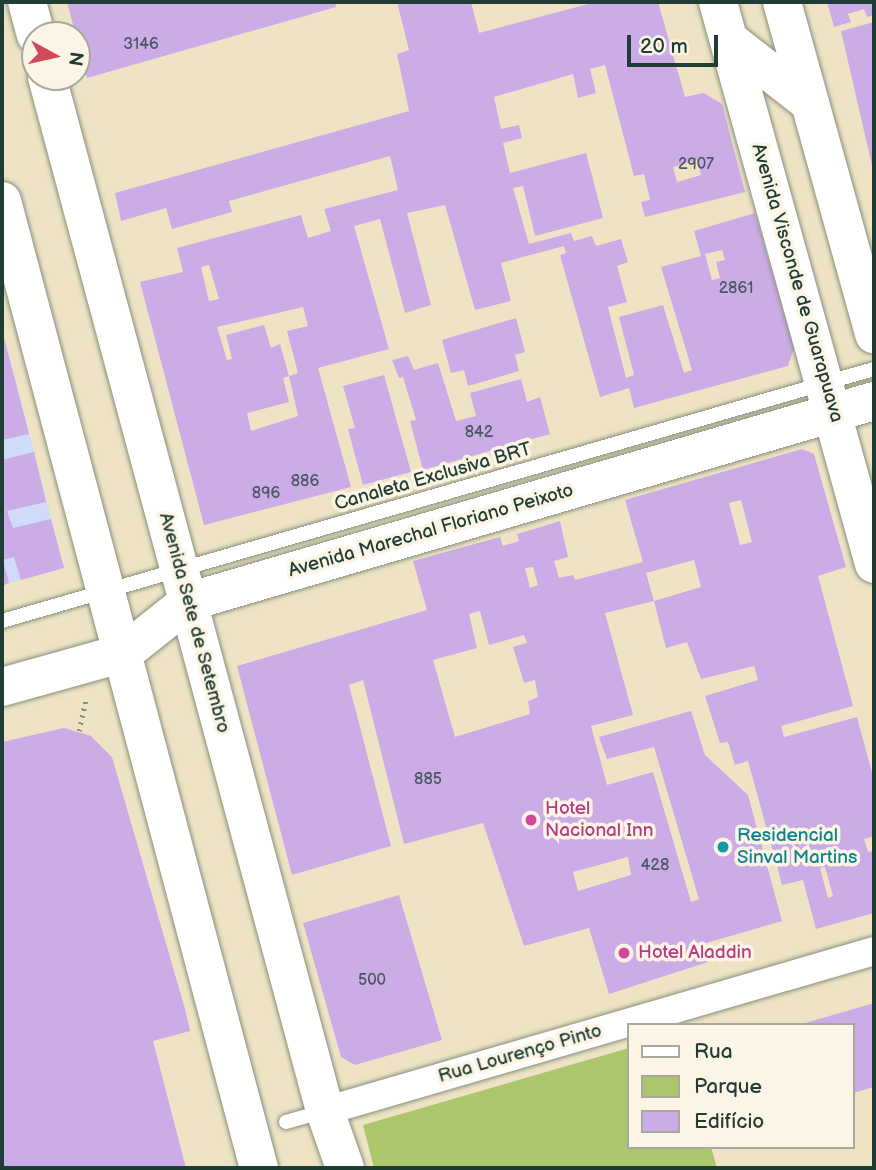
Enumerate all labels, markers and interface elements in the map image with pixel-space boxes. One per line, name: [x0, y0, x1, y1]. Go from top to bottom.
north arrow: [21, 21, 91, 91]
scale bar: [631, 21, 722, 65]
text: 20 m: [640, 34, 688, 59]
house number: 3146: [123, 35, 159, 55]
text: N: [63, 50, 88, 67]
street label: Avenida Visconde de Guarapuava: [746, 141, 848, 425]
house number: 2907: [678, 155, 714, 175]
house number: 2861: [719, 279, 753, 299]
house number: 842: [465, 423, 493, 443]
street label: Canaleta Exclusiva BRT: [332, 438, 534, 516]
house number: 886: [291, 472, 319, 492]
street label: Avenida Marechal Floriano Peixoto: [286, 479, 576, 583]
house number: 896: [252, 484, 280, 504]
street label: Avenida Sete de Setembro: [153, 510, 235, 736]
house number: 885: [414, 770, 442, 790]
place label: Hotel Nacional Inn: [545, 798, 654, 842]
marker: Hotel Nacional Inn: [523, 812, 539, 828]
place label: Residencial Sinval Martins: [737, 825, 857, 869]
marker: Residencial Sinval Martins: [715, 839, 731, 855]
house number: 428: [641, 856, 669, 876]
place label: Hotel Aladdin: [638, 942, 752, 964]
marker: Hotel Aladdin: [616, 945, 632, 961]
house number: 500: [358, 971, 386, 991]
street label: Rua Lourenço Pinto: [436, 1020, 604, 1088]
legend: [628, 1023, 855, 1149]
text: Rua: [694, 1039, 733, 1064]
text: Parque: [694, 1074, 762, 1099]
text: Edifício: [694, 1109, 764, 1134]

